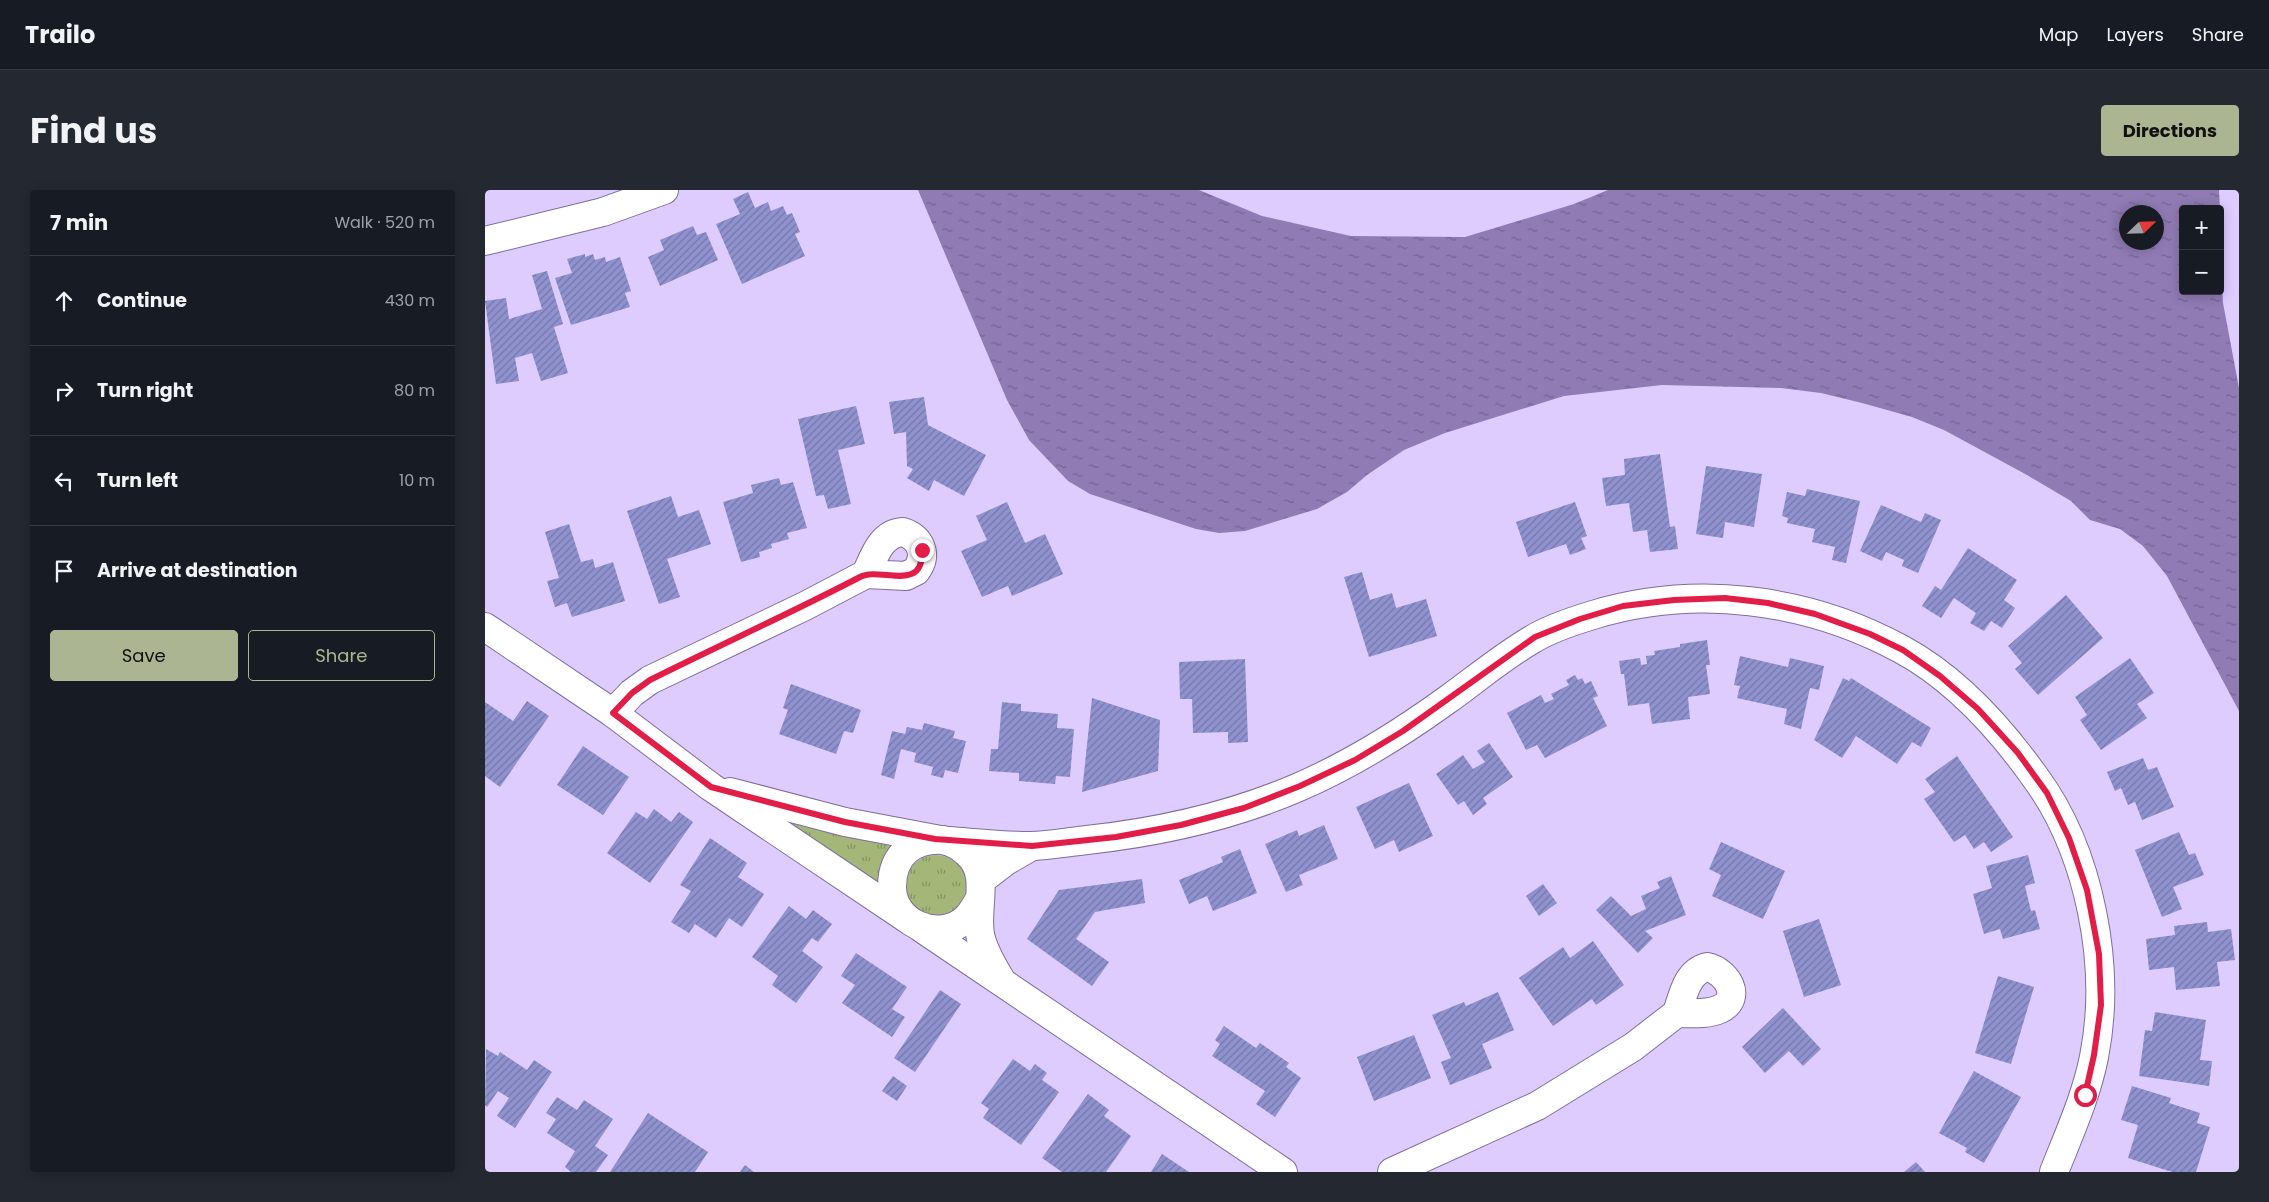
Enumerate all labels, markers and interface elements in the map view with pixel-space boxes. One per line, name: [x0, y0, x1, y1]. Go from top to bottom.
text: Trailo: [25, 18, 95, 51]
text: Map: [2039, 22, 2079, 47]
text: Layers: [2107, 22, 2164, 47]
text: Share: [2192, 22, 2244, 47]
button: Directions: [2101, 105, 2239, 156]
text: Find us: [30, 106, 157, 155]
north arrow: [2119, 205, 2164, 250]
map controls: [2179, 205, 2224, 295]
button: +: [2179, 205, 2224, 250]
text: 7 min: [50, 208, 108, 237]
text: Walk · 520 m: [334, 211, 435, 234]
button: −: [2179, 250, 2224, 295]
icon: ahead: [50, 287, 78, 315]
text: Continue: [97, 287, 187, 314]
text: 430 m: [385, 289, 435, 312]
icon: right: [50, 377, 78, 405]
text: Turn right: [97, 377, 193, 404]
text: 80 m: [394, 379, 435, 402]
icon: left: [50, 467, 78, 495]
text: Turn left: [97, 467, 178, 494]
text: 10 m: [399, 469, 435, 492]
route end: [911, 539, 934, 562]
icon: arrive: [50, 557, 78, 585]
text: Arrive at destination: [97, 557, 298, 584]
button: Save: [50, 630, 238, 681]
button: Share: [248, 630, 435, 681]
route start: [2074, 1084, 2097, 1107]

